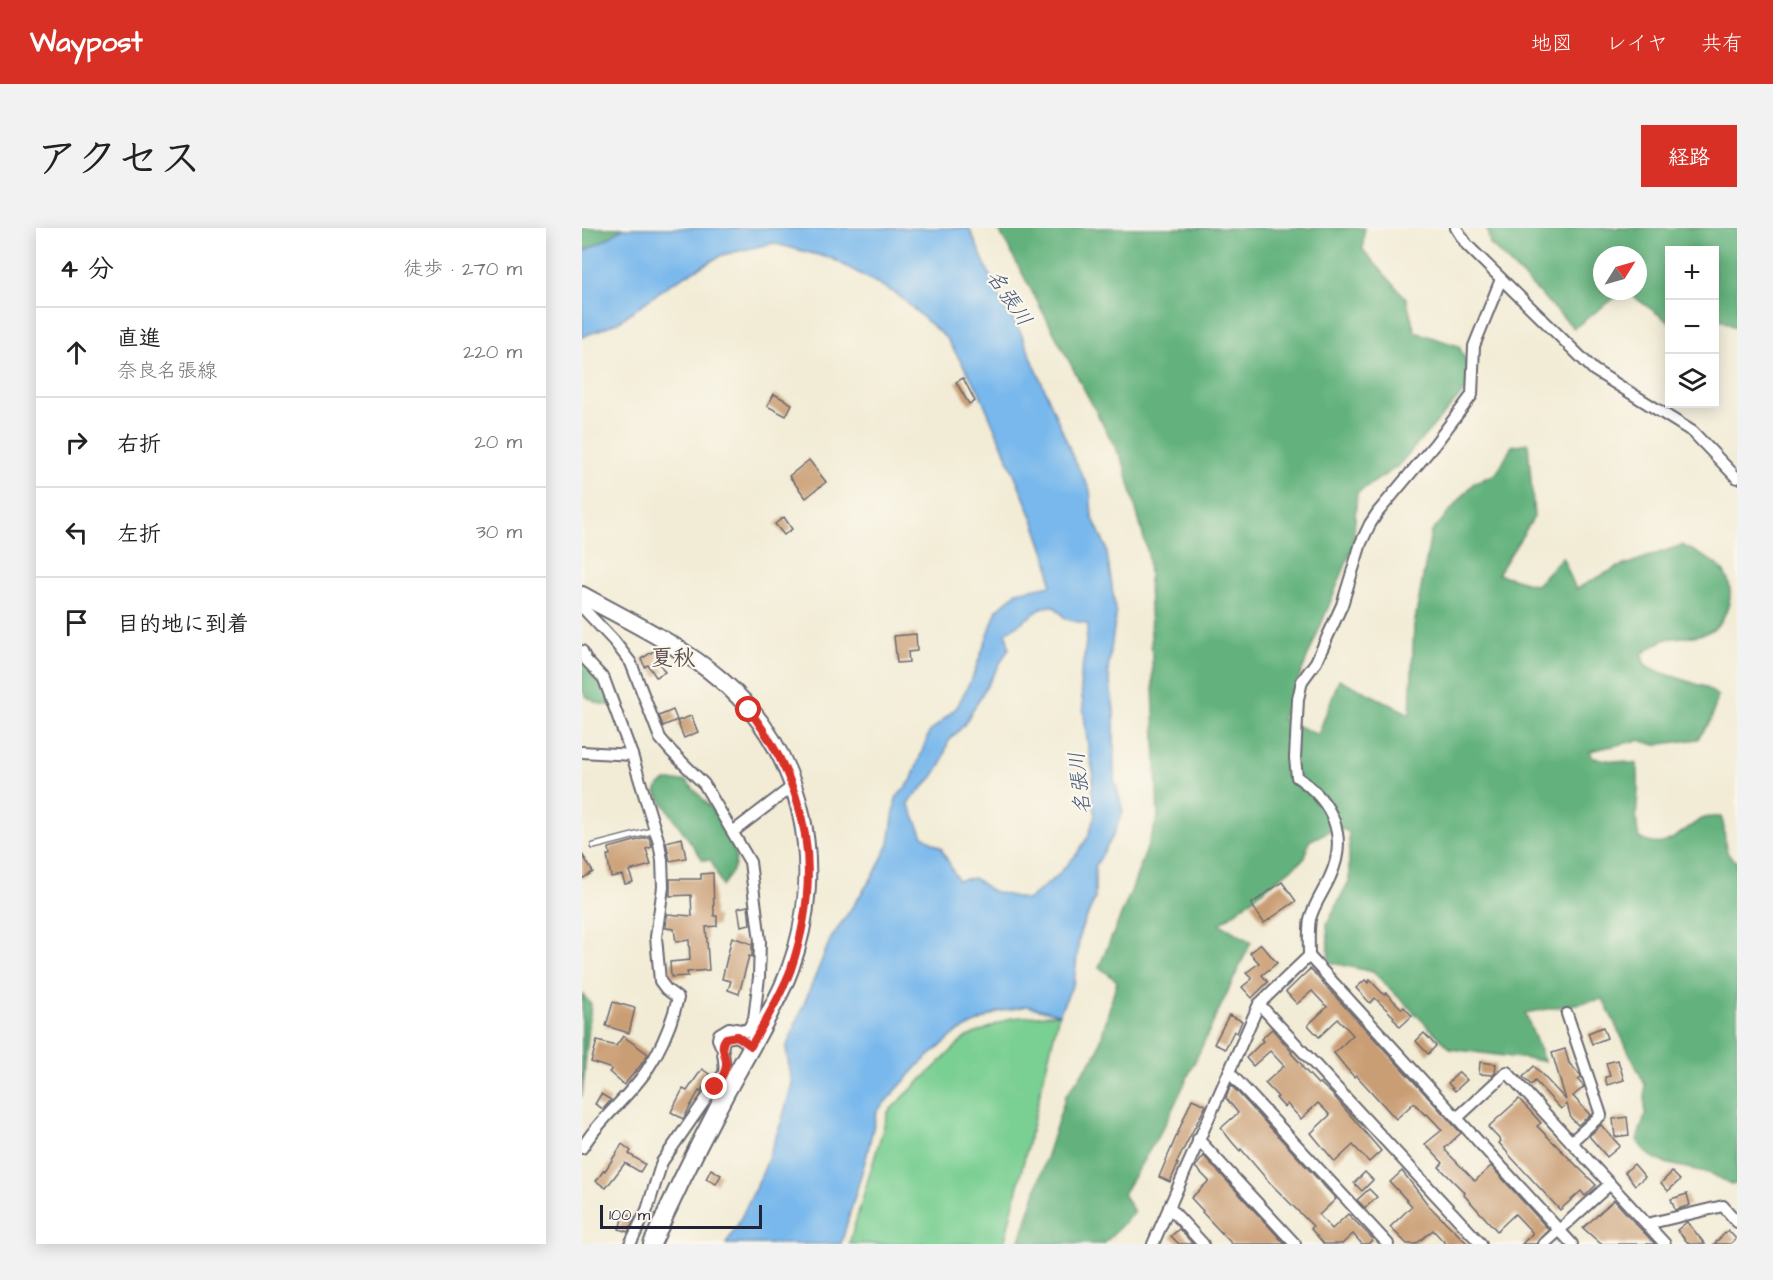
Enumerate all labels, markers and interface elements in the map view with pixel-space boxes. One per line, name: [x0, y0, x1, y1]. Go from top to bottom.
text: Waypost: [30, 23, 143, 62]
text: 地図: [1531, 29, 1573, 58]
text: レイヤ: [1606, 29, 1668, 58]
text: 共有: [1701, 29, 1743, 58]
button: 経路: [1641, 125, 1737, 187]
text: アクセス: [36, 131, 201, 189]
north arrow: [1593, 246, 1647, 300]
map controls: [1665, 246, 1719, 408]
button: +: [1665, 246, 1719, 300]
text: 4 分: [60, 251, 114, 287]
text: 徒歩 · 270 m: [403, 255, 522, 283]
water label: 名張川: [979, 264, 1039, 332]
button: −: [1665, 300, 1719, 354]
text: 直進: [117, 323, 161, 354]
icon: ahead: [60, 336, 93, 369]
text: 220 m: [463, 338, 522, 366]
button: layers: [1665, 354, 1719, 408]
text: 奈良名張線: [117, 357, 217, 385]
icon: right: [60, 426, 93, 459]
text: 20 m: [474, 428, 522, 456]
text: 右折: [117, 429, 161, 460]
icon: left: [60, 516, 93, 549]
text: 30 m: [476, 518, 522, 546]
text: 左折: [117, 519, 161, 550]
icon: arrive: [60, 606, 93, 639]
text: 目的地に到着: [117, 609, 249, 640]
district label: 夏秋: [651, 643, 696, 674]
route start: [735, 696, 761, 722]
water label: 名張川: [1062, 750, 1098, 816]
route end: [701, 1073, 727, 1099]
scale bar: [600, 1202, 762, 1230]
text: 100 m: [609, 1204, 650, 1226]

